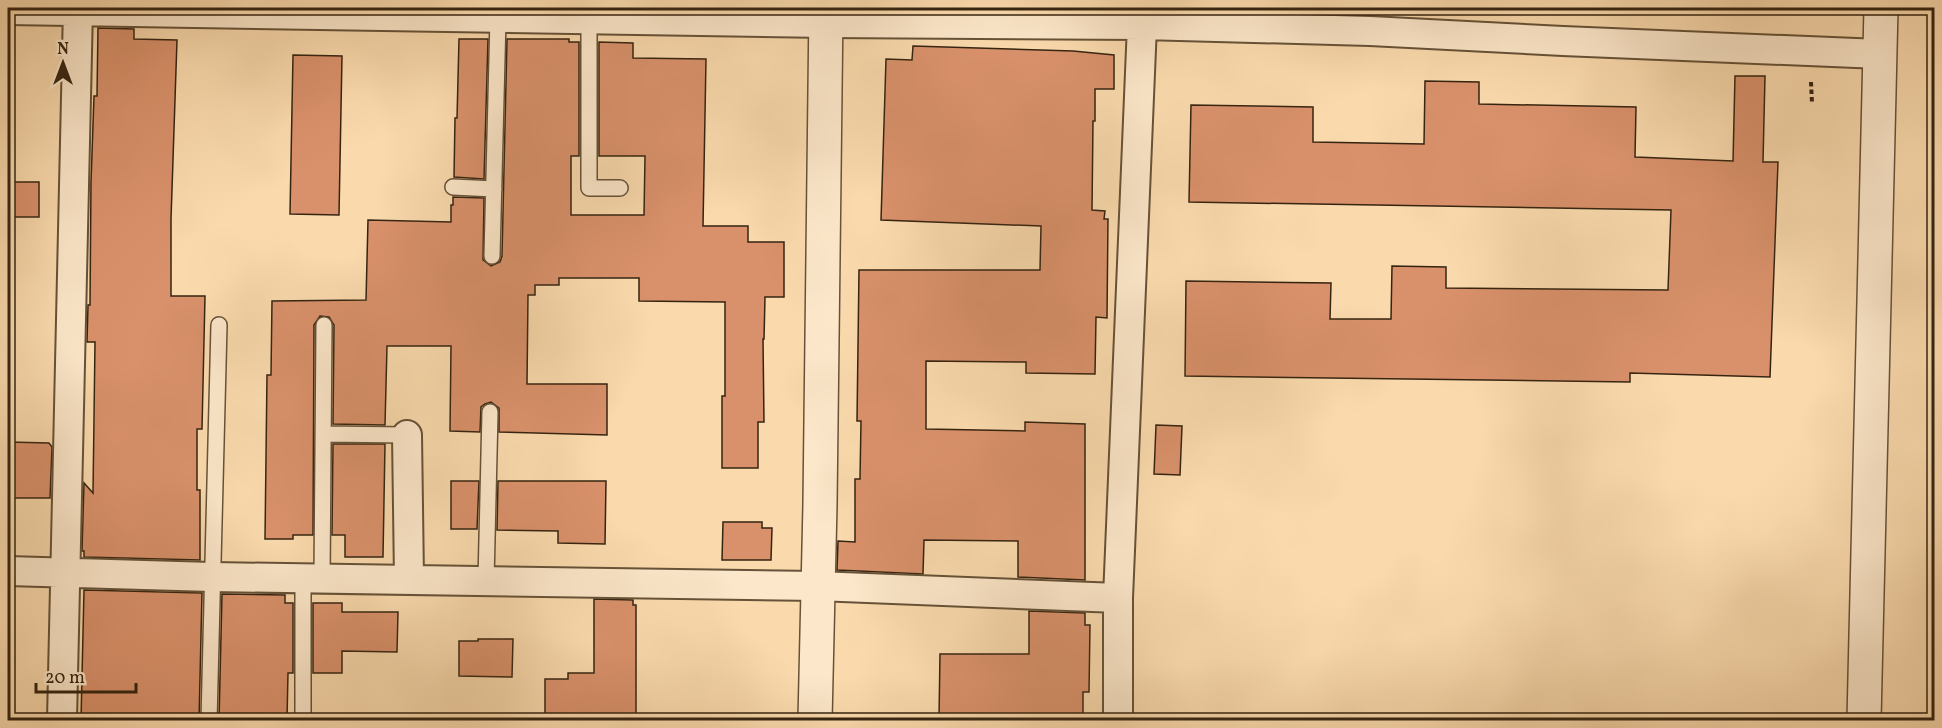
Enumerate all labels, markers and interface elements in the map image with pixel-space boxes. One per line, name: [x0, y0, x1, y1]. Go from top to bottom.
north arrow: [33, 33, 93, 93]
text: N: [57, 39, 69, 61]
scale bar: [36, 656, 136, 694]
text: 20 m: [45, 666, 85, 691]

